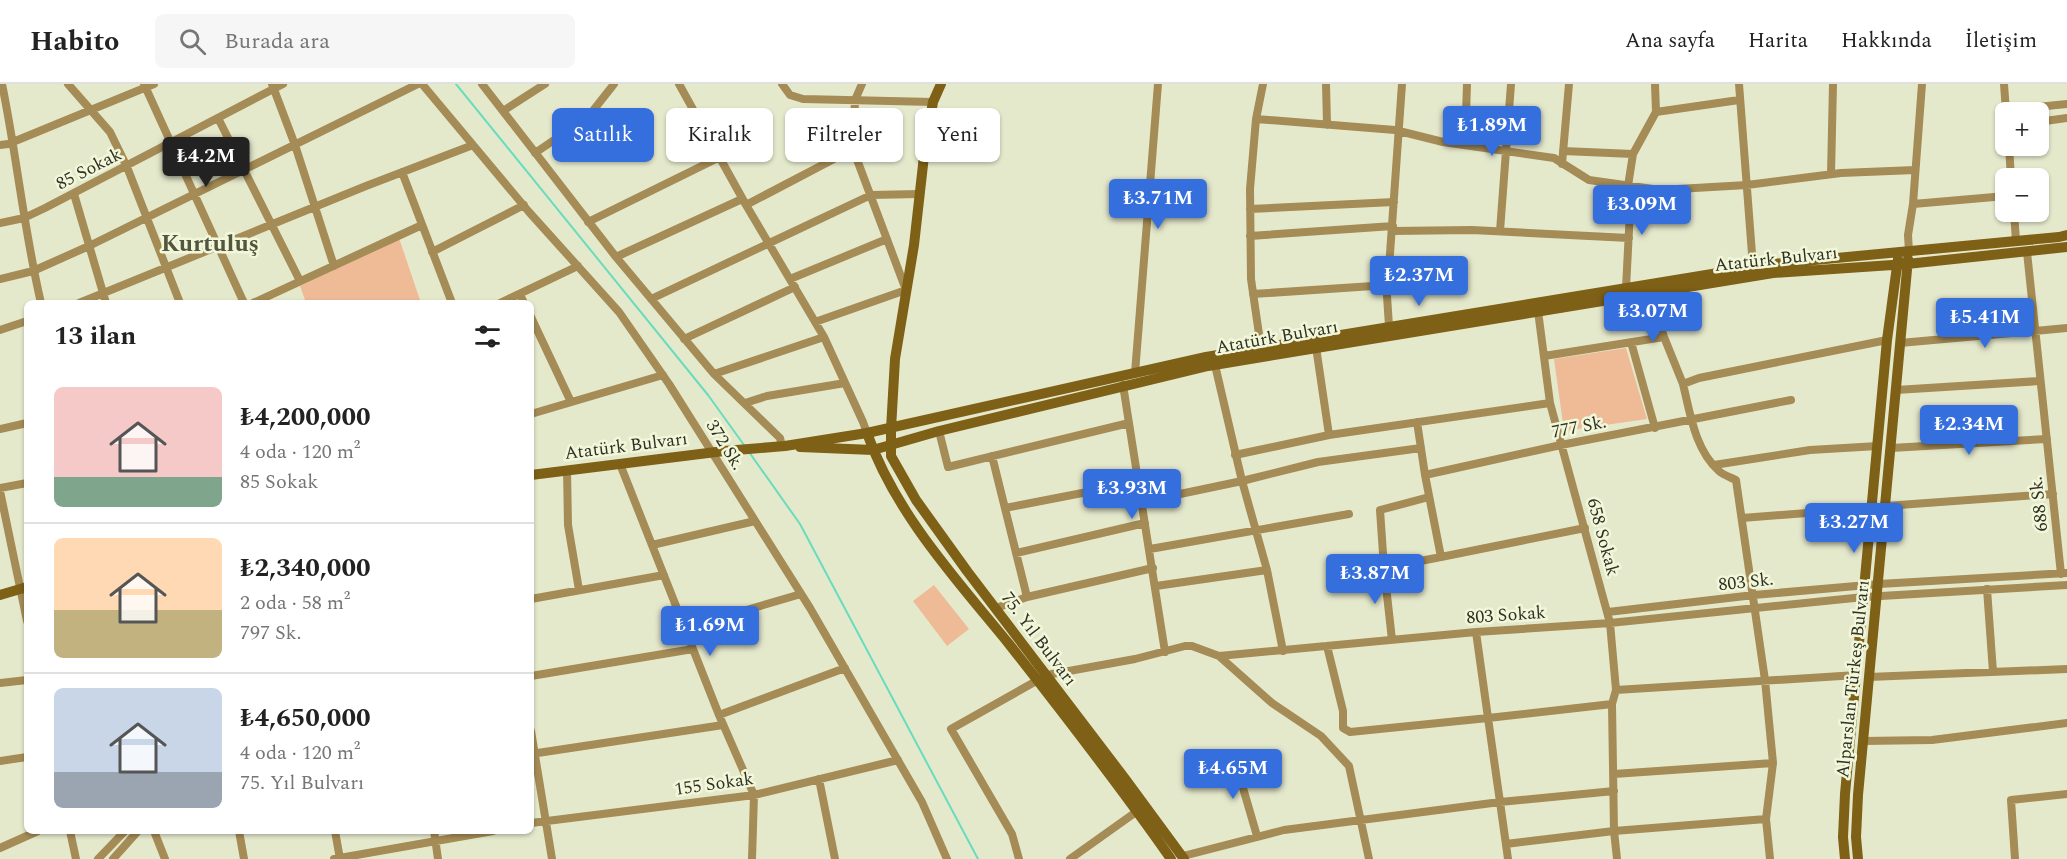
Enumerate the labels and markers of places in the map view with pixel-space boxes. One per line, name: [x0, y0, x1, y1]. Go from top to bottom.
pin: ₺1.89M: [1443, 106, 1541, 157]
pin: ₺4.2M: [164, 137, 248, 188]
pin: ₺3.71M: [1109, 179, 1207, 230]
pin: ₺3.09M: [1593, 185, 1691, 236]
pin: ₺2.37M: [1370, 256, 1468, 307]
pin: ₺3.07M: [1604, 292, 1702, 343]
pin: ₺5.41M: [1936, 298, 2034, 349]
pin: ₺2.34M: [1920, 405, 2018, 456]
pin: ₺3.93M: [1083, 469, 1181, 520]
pin: ₺3.27M: [1805, 503, 1903, 554]
pin: ₺3.87M: [1326, 554, 1424, 605]
pin: ₺1.69M: [661, 606, 759, 657]
pin: ₺4.65M: [1184, 749, 1282, 800]

